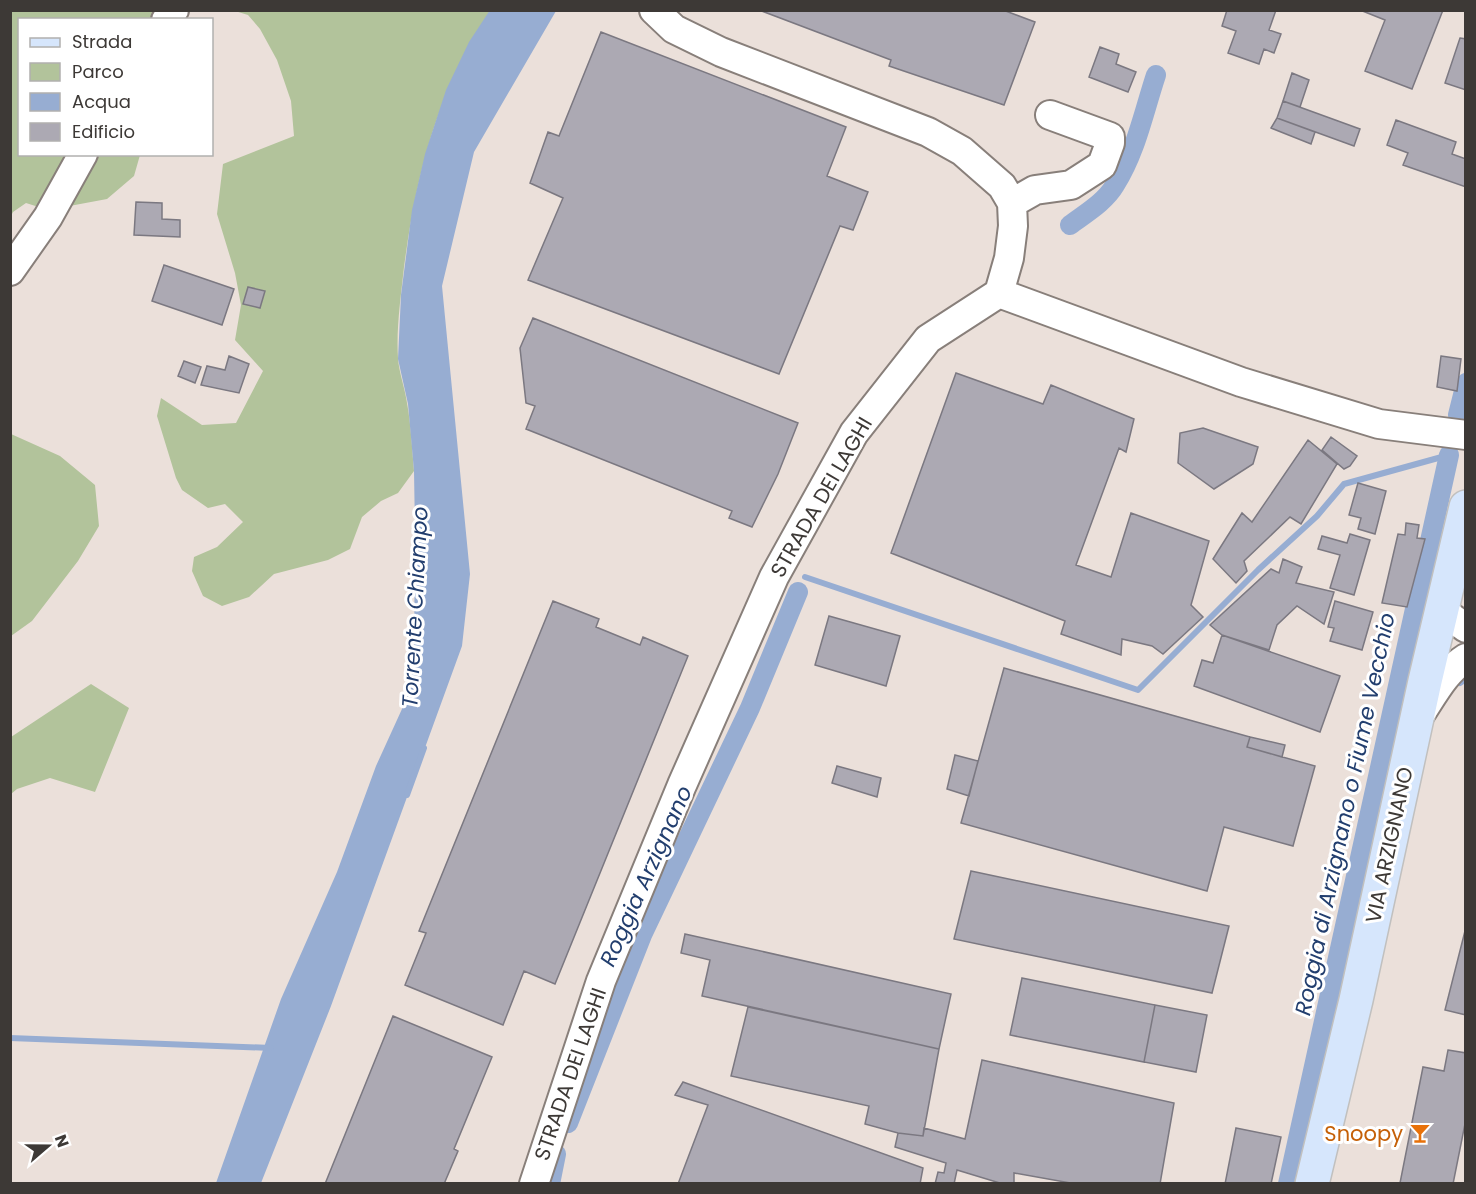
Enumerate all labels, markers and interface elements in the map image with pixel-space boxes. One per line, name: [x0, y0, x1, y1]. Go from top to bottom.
legend: [18, 18, 213, 156]
text: Strada: [72, 29, 132, 54]
text: Parco: [72, 59, 124, 84]
text: Acqua: [72, 89, 131, 114]
text: Edificio: [72, 119, 135, 144]
street label: STRADA DEI LAGHI: [763, 411, 879, 583]
water label: Torrente Chiampo: [394, 506, 436, 708]
water label: Roggia di Arzignano o Fiume Vecchio: [1287, 610, 1403, 1018]
street label: VIA ARZIGNANO: [1358, 764, 1420, 926]
water label: Roggia Arzignano: [592, 781, 700, 971]
street label: STRADA DEI LAGHI: [527, 984, 613, 1164]
north arrow: [18, 1116, 78, 1176]
place label: Snoopy: [1324, 1119, 1403, 1148]
bar icon: Snoopy: [1408, 1121, 1432, 1145]
text: N: [49, 1131, 74, 1151]

